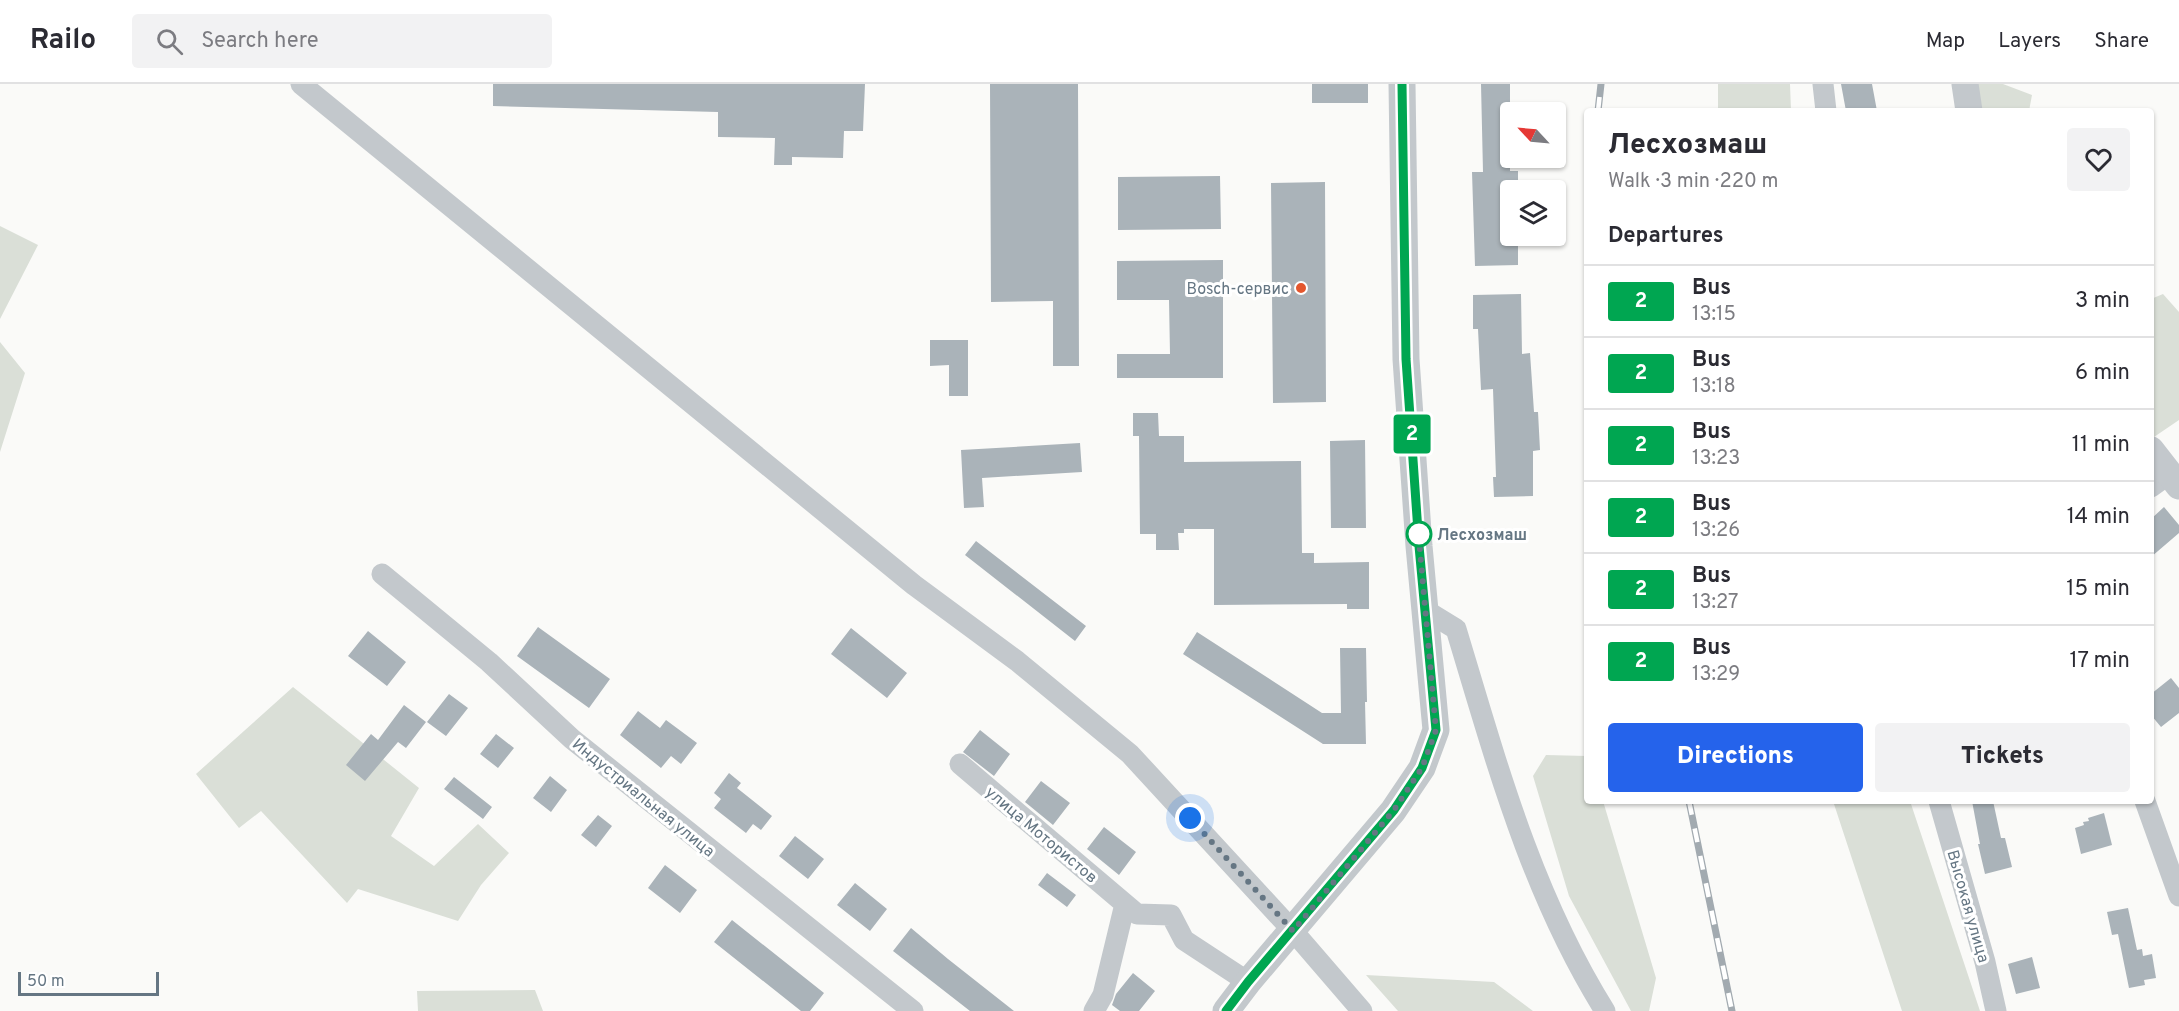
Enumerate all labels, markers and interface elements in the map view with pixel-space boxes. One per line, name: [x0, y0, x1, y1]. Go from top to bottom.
search box: [132, 14, 552, 68]
text: Railo: [30, 23, 96, 59]
icon: search: [153, 25, 186, 58]
text: Search here: [201, 28, 319, 55]
text: Map: [1926, 28, 1965, 55]
text: Layers: [1998, 28, 2061, 55]
text: Share: [2094, 28, 2149, 55]
north arrow: [1500, 102, 1566, 168]
map controls: [1500, 102, 1566, 246]
text: Лесхозмаш: [1608, 128, 1767, 164]
button: heart: [2067, 128, 2130, 191]
text: Walk · 3 min · 220 m: [1608, 169, 1778, 195]
button: layers: [1500, 180, 1566, 246]
text: Departures: [1608, 223, 1724, 250]
text: Bus: [1692, 275, 1731, 302]
place label: Bosch-сервис: [1187, 280, 1289, 300]
marker: Bosch-сервис: [1294, 281, 1308, 295]
text: 2: [1635, 288, 1647, 315]
text: 3 min: [2075, 288, 2130, 315]
text: 13:15: [1692, 302, 1736, 328]
text: Bus: [1692, 347, 1731, 374]
text: 2: [1635, 360, 1647, 387]
text: 6 min: [2075, 360, 2130, 387]
text: 13:18: [1692, 374, 1736, 400]
line badge: 2: [1392, 414, 1432, 454]
text: Bus: [1692, 419, 1731, 446]
text: 2: [1406, 421, 1418, 448]
text: 2: [1635, 432, 1647, 459]
text: 11 min: [2072, 432, 2130, 459]
text: 13:23: [1692, 446, 1740, 472]
text: Bus: [1692, 491, 1731, 518]
text: 2: [1635, 504, 1647, 531]
text: 14 min: [2067, 504, 2130, 531]
text: 13:26: [1692, 518, 1740, 544]
marker: Лесхозмаш: [1406, 521, 1432, 547]
place label: Лесхозмаш: [1437, 526, 1527, 546]
text: Bus: [1692, 563, 1731, 590]
text: 2: [1635, 576, 1647, 603]
text: 15 min: [2066, 576, 2130, 603]
text: 13:27: [1692, 590, 1738, 616]
text: Bus: [1692, 635, 1731, 662]
text: 2: [1635, 648, 1647, 675]
text: 17 min: [2070, 648, 2130, 675]
text: 13:29: [1692, 662, 1740, 688]
button: Directions: [1608, 723, 1863, 792]
button: Tickets: [1875, 723, 2130, 792]
street label: Индустриальная улица: [567, 735, 718, 862]
street label: улица Мотористов: [981, 783, 1101, 888]
your location: [1175, 803, 1205, 833]
street label: Высокая улица: [1941, 848, 1993, 965]
scale bar: [18, 969, 159, 996]
text: 50 m: [27, 972, 65, 992]

